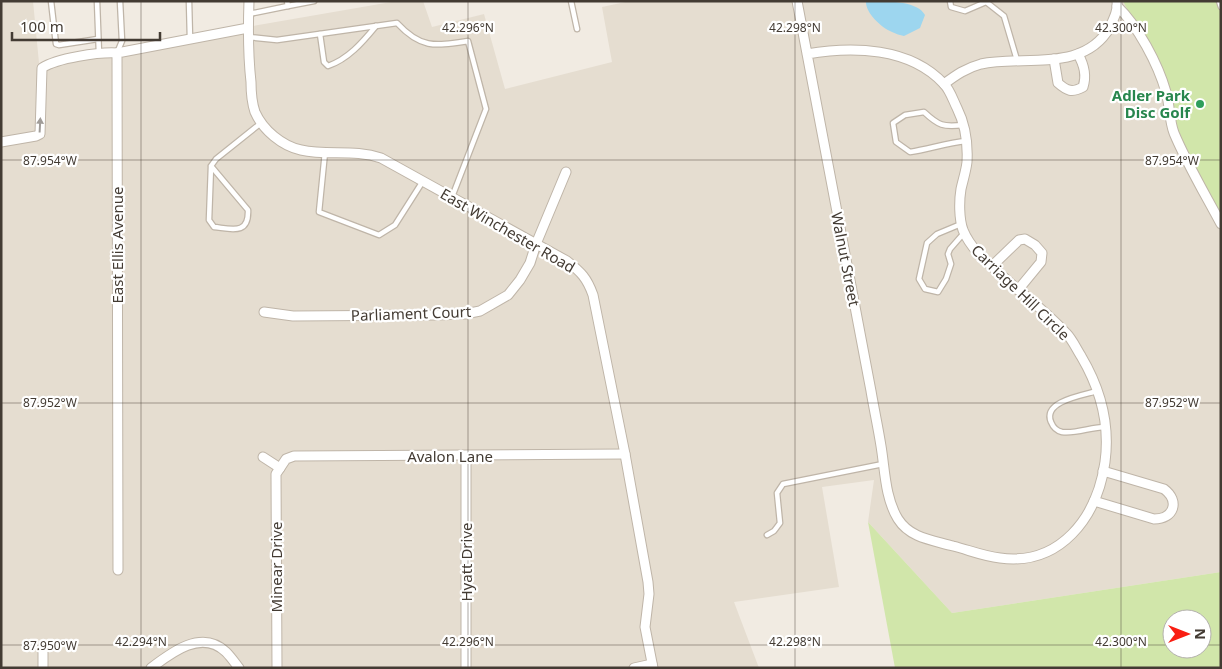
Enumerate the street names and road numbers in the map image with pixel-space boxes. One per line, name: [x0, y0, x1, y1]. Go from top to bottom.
street label: East Winchester Road: [437, 183, 579, 277]
street label: East Ellis Avenue: [107, 187, 127, 303]
street label: Walnut Street: [827, 210, 865, 308]
street label: Carriage Hill Circle: [967, 240, 1075, 344]
street label: Parliament Court: [351, 301, 472, 325]
street label: Avalon Lane: [407, 446, 493, 466]
street label: Minear Drive: [266, 522, 286, 612]
street label: Hyatt Drive: [456, 522, 476, 602]

